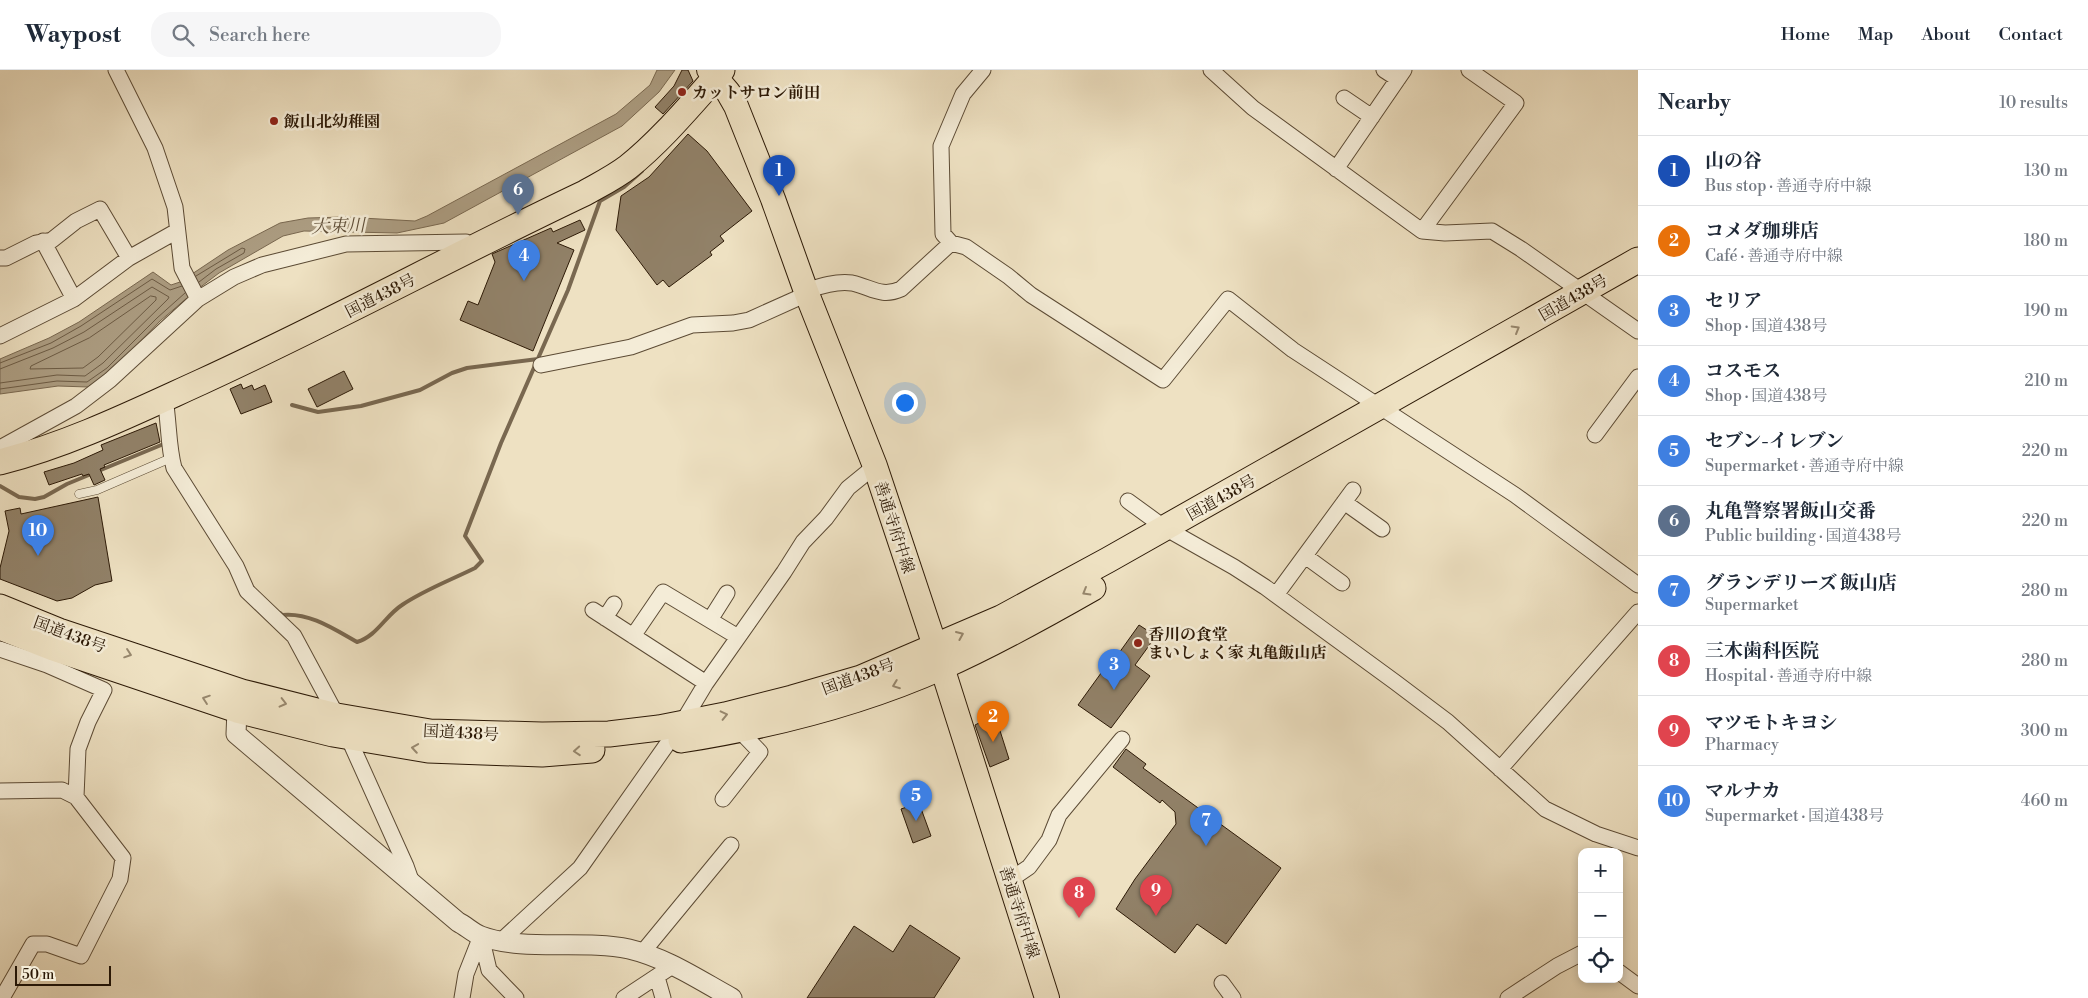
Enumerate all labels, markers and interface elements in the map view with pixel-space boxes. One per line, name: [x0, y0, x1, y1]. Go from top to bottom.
search box: [151, 12, 501, 57]
text: Waypost: [25, 20, 121, 50]
icon: search: [169, 21, 197, 49]
text: Search here: [209, 23, 310, 47]
text: Home: [1781, 23, 1830, 46]
text: Map: [1858, 23, 1894, 46]
text: About: [1922, 23, 1971, 46]
text: Contact: [1999, 23, 2063, 46]
place label: カットサロン前田: [692, 83, 820, 103]
marker: カットサロン前田: [676, 86, 688, 98]
text: Nearby: [1658, 90, 1731, 116]
text: 10 results: [1999, 93, 2068, 113]
place label: 飯山北幼稚園: [284, 112, 380, 132]
marker: 飯山北幼稚園: [268, 115, 280, 127]
text: 山の谷: [1705, 149, 1762, 173]
pin: 1: [763, 155, 795, 196]
text: 1: [1670, 161, 1678, 181]
text: 130 m: [2024, 161, 2068, 181]
pin: 6: [502, 174, 534, 215]
text: Bus stop · 善通寺府中線: [1705, 176, 1872, 196]
water label: 大束川: [311, 214, 367, 239]
text: コメダ珈琲店: [1705, 219, 1819, 243]
text: 2: [1669, 231, 1679, 251]
text: 180 m: [2024, 231, 2068, 251]
pin: 4: [508, 240, 540, 281]
text: Café · 善通寺府中線: [1705, 246, 1843, 266]
street label: 国道438号: [342, 270, 419, 322]
street label: 国道438号: [1536, 270, 1611, 326]
text: セリア: [1705, 289, 1762, 313]
text: 3: [1669, 301, 1679, 321]
text: 190 m: [2024, 301, 2068, 321]
text: Shop · 国道438号: [1705, 316, 1827, 336]
one-way arrow: [1511, 326, 1520, 336]
text: コスモス: [1705, 359, 1781, 383]
text: 4: [1669, 371, 1679, 391]
text: 210 m: [2024, 371, 2068, 391]
text: Shop · 国道438号: [1705, 386, 1827, 406]
your location: [892, 390, 918, 416]
text: セブン-イレブン: [1705, 429, 1844, 453]
text: 5: [1669, 441, 1679, 461]
text: 220 m: [2022, 441, 2068, 461]
text: Supermarket · 善通寺府中線: [1705, 456, 1904, 476]
street label: 国道438号: [1183, 471, 1260, 525]
street label: 善通寺府中線: [870, 479, 918, 576]
text: 丸亀警察署飯山交番: [1705, 499, 1876, 523]
text: 6: [1669, 511, 1679, 531]
text: 220 m: [2022, 511, 2068, 531]
pin: 10: [22, 515, 54, 556]
text: Public building · 国道438号: [1705, 526, 1902, 546]
text: グランデリーズ 飯山店: [1705, 571, 1897, 595]
text: 7: [1669, 581, 1679, 601]
text: 280 m: [2021, 581, 2068, 601]
one-way arrow: [1082, 586, 1091, 596]
text: Supermarket: [1705, 595, 1799, 615]
street label: 国道438号: [30, 613, 109, 657]
place label: 香川の食堂 まいしょく家 丸亀飯山店: [1148, 625, 1327, 663]
one-way arrow: [955, 631, 964, 642]
marker: 香川の食堂 まいしょく家 丸亀飯山店: [1132, 637, 1144, 649]
text: 三木歯科医院: [1705, 639, 1819, 663]
one-way arrow: [123, 648, 132, 658]
pin: 3: [1098, 649, 1130, 690]
text: 8: [1669, 651, 1679, 671]
text: 280 m: [2021, 651, 2068, 671]
street label: 国道438号: [819, 655, 898, 699]
text: Hospital · 善通寺府中線: [1705, 666, 1872, 686]
one-way arrow: [892, 679, 901, 689]
one-way arrow: [202, 695, 210, 705]
one-way arrow: [278, 697, 287, 707]
pin: 2: [977, 701, 1009, 742]
one-way arrow: [719, 710, 728, 721]
text: マツモトキヨシ: [1705, 711, 1837, 735]
street label: 国道438号: [422, 721, 500, 745]
text: 9: [1669, 721, 1679, 741]
text: 300 m: [2021, 721, 2068, 741]
text: Pharmacy: [1705, 735, 1779, 755]
one-way arrow: [410, 743, 419, 753]
one-way arrow: [573, 746, 581, 757]
text: マルナカ: [1705, 779, 1781, 803]
pin: 5: [900, 780, 932, 821]
text: 10: [1665, 791, 1683, 811]
text: 460 m: [2021, 791, 2068, 811]
pin: 7: [1190, 805, 1222, 846]
text: Supermarket · 国道438号: [1705, 806, 1884, 826]
map controls: [1578, 848, 1623, 983]
button: +: [1578, 848, 1623, 893]
street label: 善通寺府中線: [995, 864, 1043, 961]
pin: 9: [1140, 875, 1172, 916]
pin: 8: [1063, 877, 1095, 918]
button: −: [1578, 893, 1623, 938]
button: locate: [1578, 938, 1623, 983]
scale bar: [15, 963, 111, 986]
text: 50 m: [22, 966, 54, 984]

